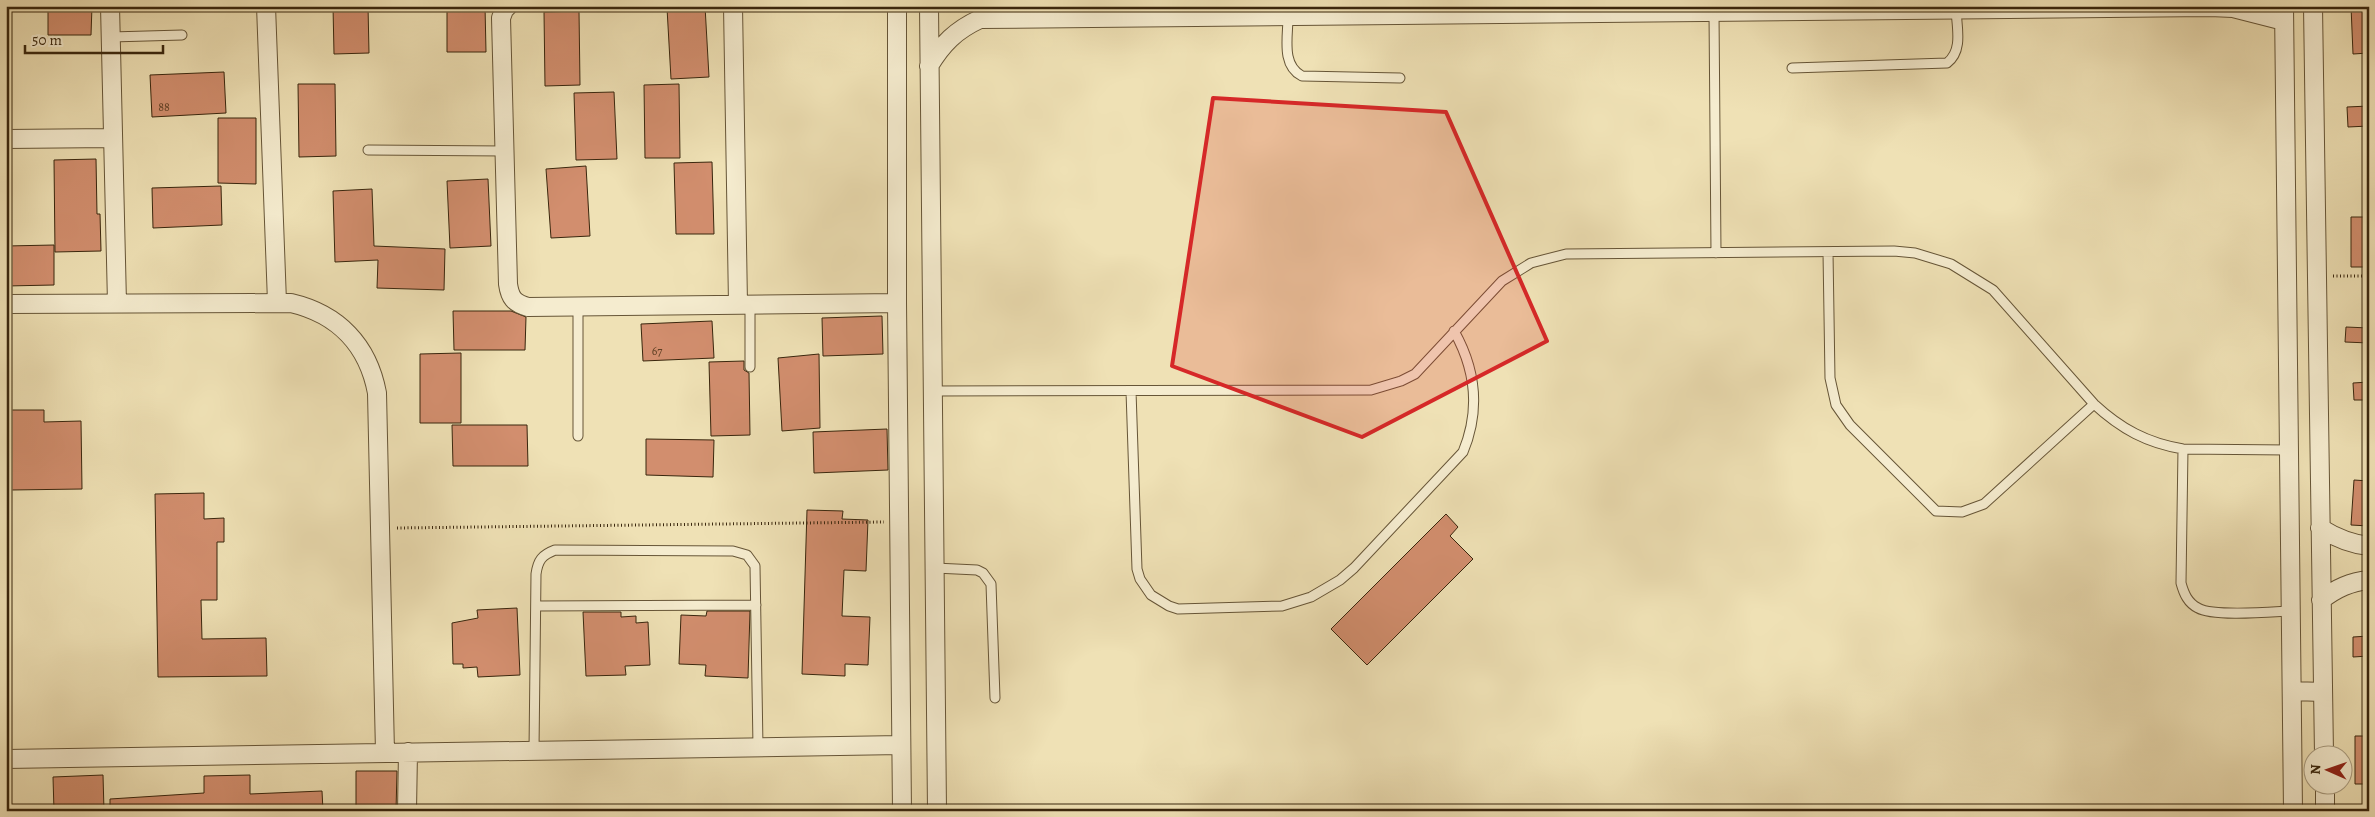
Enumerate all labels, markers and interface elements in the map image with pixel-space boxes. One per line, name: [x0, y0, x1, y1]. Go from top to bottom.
scale bar: [25, 22, 162, 54]
text: 50 m: [32, 30, 62, 50]
house number: 88: [158, 99, 170, 115]
house number: 67: [652, 343, 663, 359]
north arrow: [2302, 744, 2352, 794]
text: N: [2306, 764, 2325, 775]

